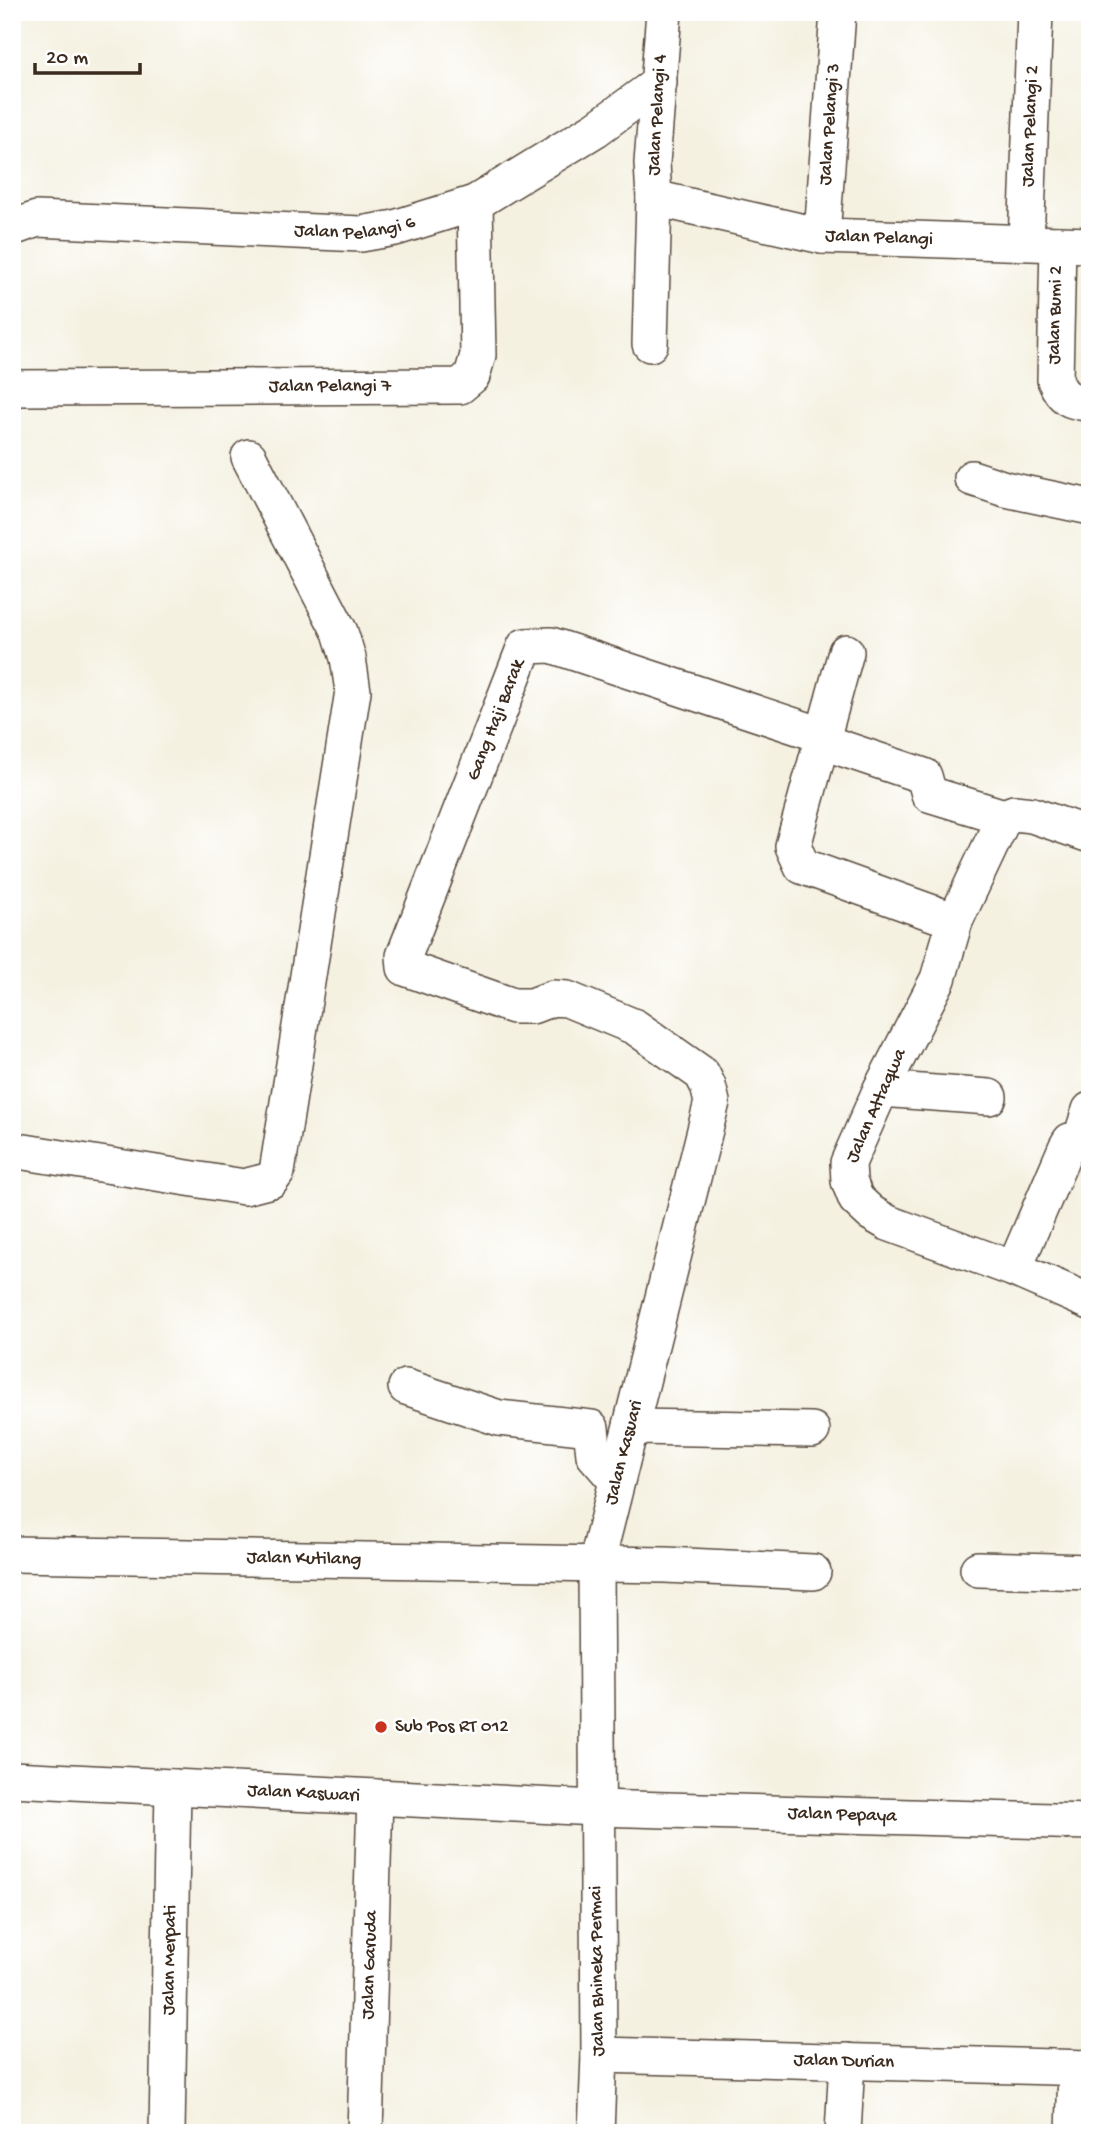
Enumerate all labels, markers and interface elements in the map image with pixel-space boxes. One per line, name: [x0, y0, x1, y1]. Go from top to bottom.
scale bar: [35, 32, 140, 76]
text: 20 m: [46, 47, 88, 72]
street label: Jalan Pelangi 4: [643, 54, 673, 176]
street label: Jalan Pelangi 3: [814, 62, 846, 186]
street label: Jalan Pelangi 2: [1017, 65, 1044, 187]
street label: Jalan Pelangi 6: [294, 211, 418, 246]
street label: Jalan Pelangi: [825, 225, 934, 251]
street label: Jalan Bumi 2: [1044, 265, 1068, 365]
street label: Jalan Pelangi 7: [269, 375, 392, 398]
street label: Gang Haji Barak: [462, 655, 531, 784]
street label: Jalan Attaqwa: [842, 1044, 913, 1167]
street label: Jalan Kasuari: [600, 1398, 648, 1507]
street label: Jalan Kutilang: [246, 1546, 362, 1571]
place label: Sub Pos RT 012: [395, 1716, 509, 1739]
marker: Sub Pos RT 012: [373, 1719, 389, 1735]
street label: Jalan Kaswari: [247, 1779, 361, 1808]
street label: Jalan Pepaya: [787, 1802, 898, 1828]
street label: Jalan Bhineka Permai: [585, 1886, 611, 2056]
street label: Jalan Merpati: [158, 1905, 182, 2015]
street label: Jalan Garuda: [357, 1909, 383, 2020]
street label: Jalan Durian: [793, 2049, 895, 2074]

